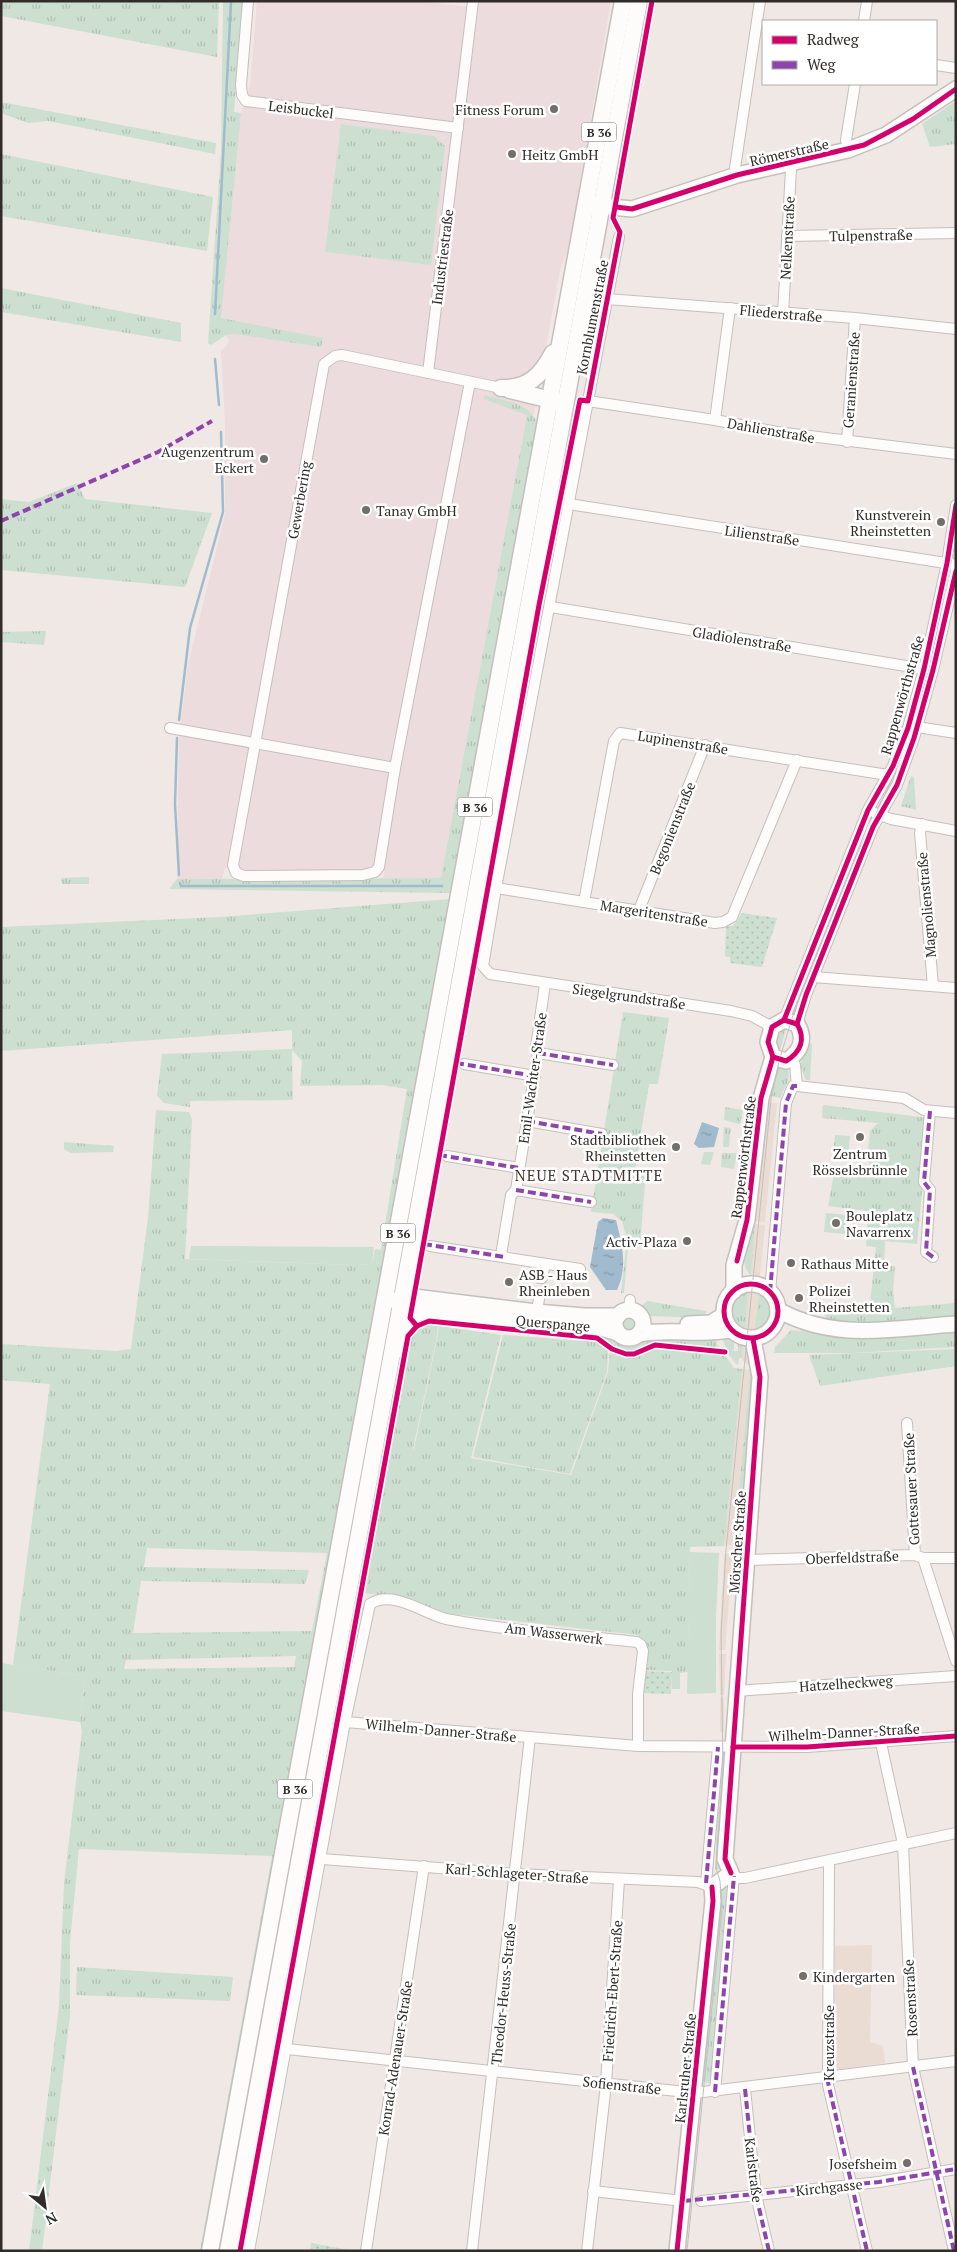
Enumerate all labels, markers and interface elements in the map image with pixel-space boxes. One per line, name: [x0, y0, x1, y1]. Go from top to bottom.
legend: [762, 20, 937, 85]
text: Radweg: [807, 29, 860, 49]
text: Weg: [807, 54, 837, 74]
street label: Leisbuckel: [267, 96, 335, 122]
place label: Fitness Forum: [455, 100, 544, 119]
marker: Fitness Forum: [548, 103, 560, 115]
road number: B 36: [582, 122, 616, 142]
street label: Römerstraße: [748, 134, 830, 170]
place label: Heitz GmbH: [522, 145, 598, 164]
marker: Heitz GmbH: [506, 148, 518, 160]
street label: Nelkenstraße: [775, 196, 799, 280]
street label: Industriestraße: [427, 208, 457, 306]
street label: Tulpenstraße: [829, 225, 913, 245]
street label: Kornblumenstraße: [572, 258, 612, 376]
street label: Fliederstraße: [739, 300, 823, 326]
street label: Geranienstraße: [838, 331, 864, 429]
street label: Dahlienstraße: [726, 413, 816, 447]
place label: Augenzentrum Eckert: [161, 442, 255, 477]
marker: Augenzentrum Eckert: [258, 453, 270, 465]
street label: Gewerbering: [283, 459, 315, 541]
place label: Tanay GmbH: [376, 501, 457, 520]
marker: Tanay GmbH: [360, 504, 372, 516]
place label: Kunstverein Rheinstetten: [850, 505, 932, 540]
marker: Kunstverein Rheinstetten: [935, 516, 947, 528]
street label: Lilienstraße: [723, 520, 801, 550]
street label: Gladiolenstraße: [691, 622, 793, 656]
street label: Rappenwörthstraße: [876, 633, 928, 757]
street label: Lupinenstraße: [636, 725, 730, 759]
street label: Begonienstraße: [645, 779, 699, 877]
road number: B 36: [458, 798, 492, 816]
street label: Magnolienstraße: [912, 851, 940, 959]
street label: Margeritenstraße: [599, 895, 709, 931]
street label: Siegelgrundstraße: [571, 979, 687, 1013]
street label: Emil-Wachter-Straße: [513, 1011, 551, 1145]
street label: Rappenwörthstraße: [726, 1095, 760, 1219]
place label: Stadtbibliothek Rheinstetten: [570, 1130, 667, 1165]
marker: Zentrum Rösselsbrünnle: [854, 1131, 866, 1143]
marker: Stadtbibliothek Rheinstetten: [670, 1141, 682, 1153]
place label: Zentrum Rösselsbrünnle: [813, 1144, 907, 1179]
district label: NEUE STADTMITTE: [515, 1165, 663, 1185]
place label: Bouleplatz Navarrenx: [846, 1206, 913, 1241]
marker: Bouleplatz Navarrenx: [830, 1217, 842, 1229]
road number: B 36: [380, 1224, 416, 1242]
place label: Activ-Plaza: [606, 1232, 677, 1251]
marker: Activ-Plaza: [681, 1235, 693, 1247]
place label: Rathaus Mitte: [801, 1254, 889, 1273]
marker: Rathaus Mitte: [785, 1257, 797, 1269]
place label: ASB - Haus Rheinleben: [519, 1265, 591, 1300]
marker: ASB - Haus Rheinleben: [503, 1276, 515, 1288]
place label: Polizei Rheinstetten: [809, 1281, 890, 1316]
marker: Polizei Rheinstetten: [793, 1292, 805, 1304]
street label: Querspange: [515, 1310, 591, 1336]
street label: Gottesauer Straße: [899, 1432, 923, 1546]
street label: Mörscher Straße: [724, 1490, 750, 1594]
street label: Oberfeldstraße: [805, 1546, 899, 1568]
street label: Am Wasserwerk: [504, 1618, 605, 1649]
street label: Hatzelheckweg: [799, 1670, 894, 1696]
street label: Wilhelm-Danner-Straße: [365, 1714, 517, 1746]
street label: Wilhelm-Danner-Straße: [768, 1719, 920, 1745]
road number: B 36: [278, 1780, 312, 1798]
street label: Karl-Schlageter-Straße: [445, 1859, 589, 1887]
street label: Friedrich-Ebert-Straße: [598, 1919, 626, 2063]
street label: Theodor-Heuss-Straße: [486, 1922, 520, 2066]
street label: Rosenstraße: [898, 1959, 922, 2037]
place label: Kindergarten: [813, 1967, 896, 1986]
marker: Kindergarten: [797, 1970, 809, 1982]
street label: Konrad-Adenauer-Straße: [373, 1979, 417, 2137]
street label: Kreuzstraße: [819, 2005, 838, 2081]
street label: Karlsruher Straße: [670, 2012, 700, 2124]
street label: Sofienstraße: [582, 2071, 662, 2099]
street label: Karlstraße: [741, 2136, 767, 2204]
place label: Josefsheim: [829, 2154, 897, 2173]
marker: Josefsheim: [901, 2157, 913, 2169]
street label: Kirchgasse: [795, 2174, 863, 2200]
north arrow: [20, 2182, 70, 2232]
text: N: [42, 2208, 61, 2230]

